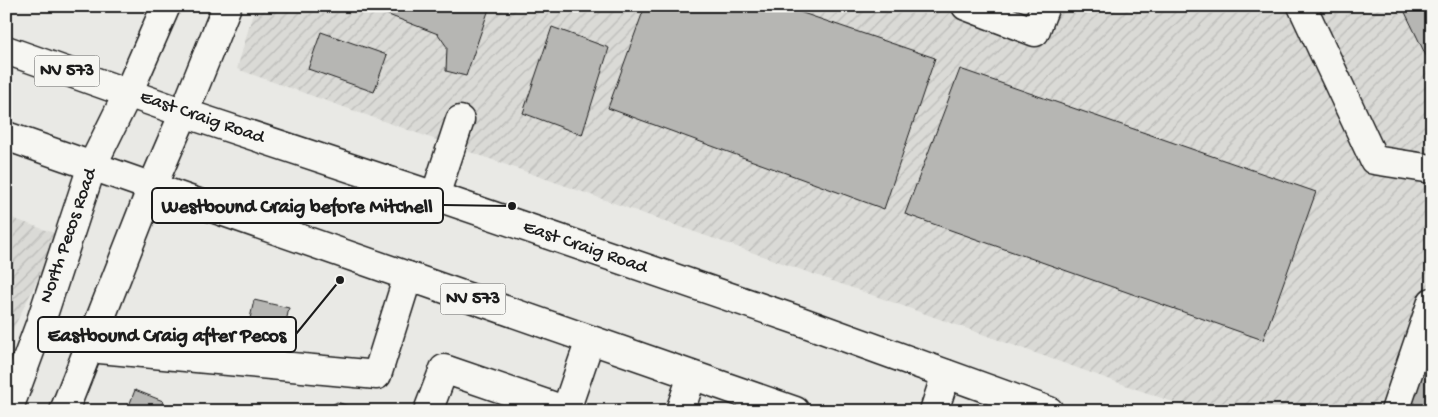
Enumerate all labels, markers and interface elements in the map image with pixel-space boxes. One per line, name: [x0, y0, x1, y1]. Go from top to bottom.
road number: NV 573: [34, 56, 100, 86]
street label: East Craig Road: [137, 86, 269, 151]
street label: North Pecos Road: [35, 164, 103, 306]
callout: Westbound Craig before Mitchell: [152, 188, 443, 223]
text: Westbound Craig before Mitchell: [160, 197, 433, 220]
street label: East Craig Road: [520, 216, 652, 281]
road number: NV 573: [440, 284, 506, 314]
callout: Eastbound Craig after Pecos: [38, 317, 296, 352]
text: Eastbound Craig after Pecos: [48, 326, 288, 349]

